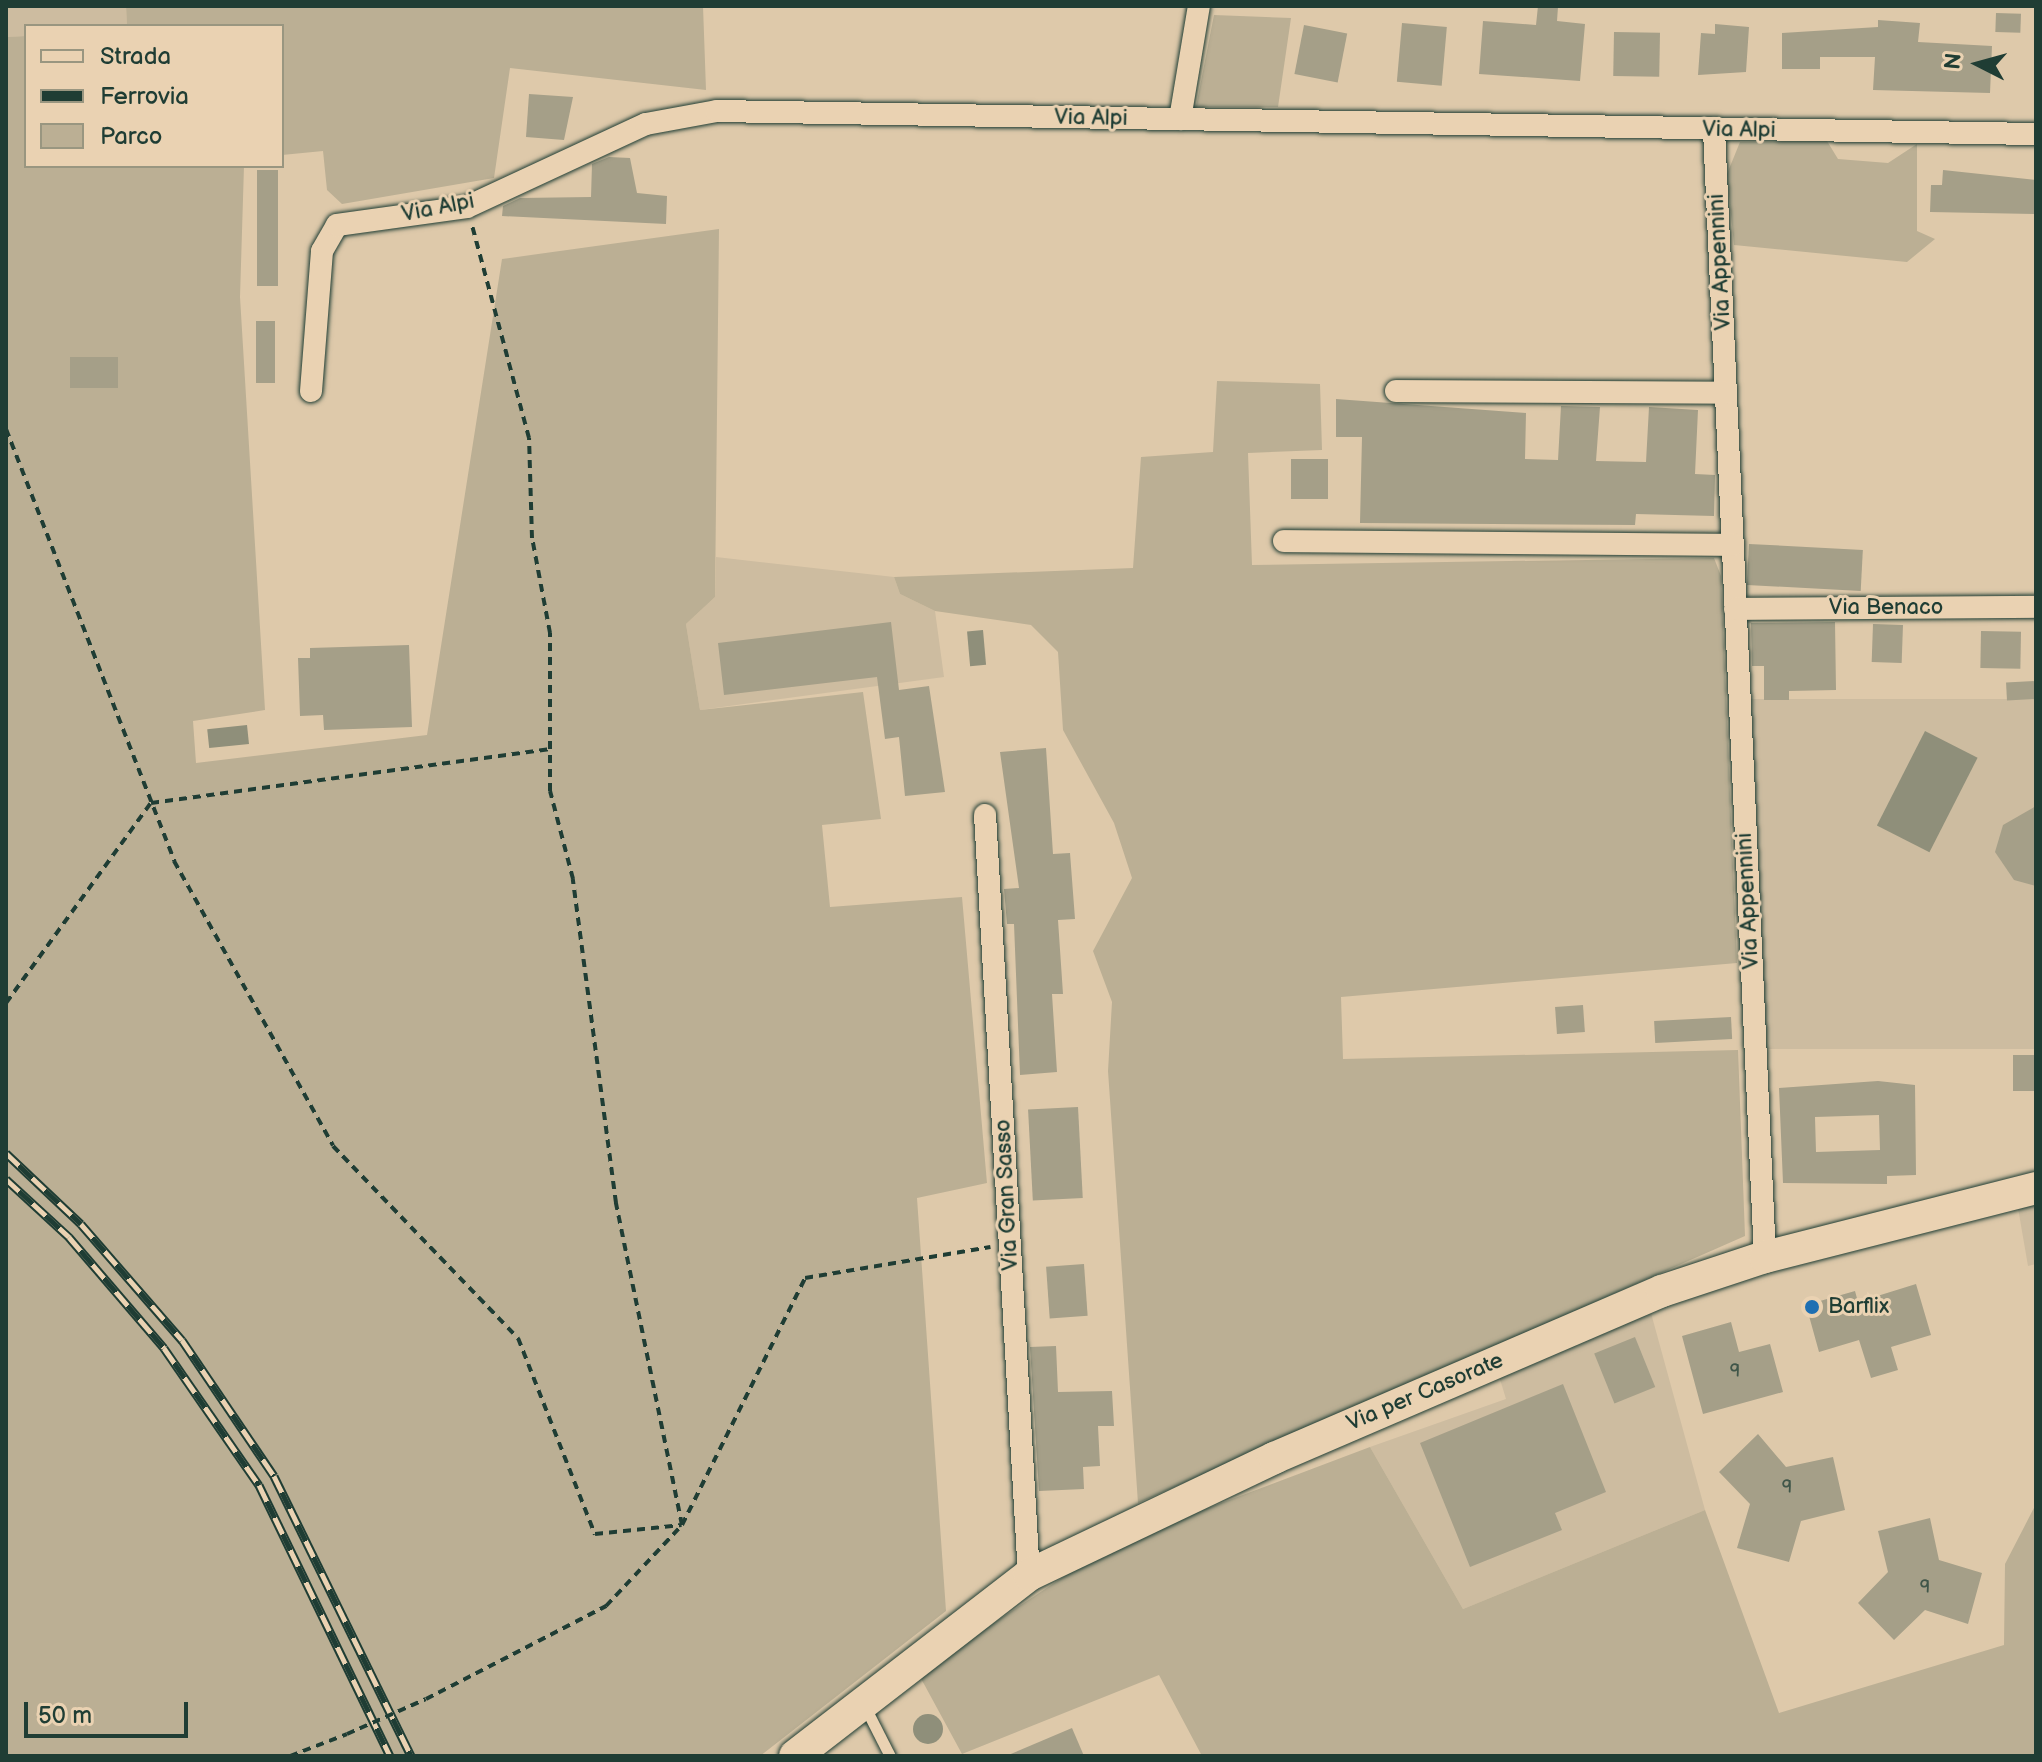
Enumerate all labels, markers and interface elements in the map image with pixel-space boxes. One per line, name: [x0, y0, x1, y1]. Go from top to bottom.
legend: [24, 24, 284, 168]
north arrow: [1938, 24, 2018, 104]
text: Strada: [100, 42, 171, 71]
text: N: [1939, 52, 1968, 71]
text: Ferrovia: [100, 82, 189, 111]
street label: Via Alpi: [1054, 104, 1128, 132]
street label: Via Alpi: [1702, 116, 1776, 144]
text: Parco: [100, 122, 162, 151]
street label: Via Alpi: [399, 188, 477, 228]
street label: Via Appennini: [1703, 193, 1737, 331]
street label: Via Benaco: [1829, 595, 1943, 621]
street label: Via Appennini: [1731, 832, 1765, 970]
street label: Via Gran Sasso: [990, 1118, 1024, 1272]
place label: Barflix: [1828, 1294, 1889, 1320]
marker: Barflix: [1803, 1298, 1821, 1316]
street label: Via per Casorate: [1343, 1347, 1507, 1437]
house number: 9: [1730, 1361, 1740, 1383]
house number: 9: [1782, 1477, 1792, 1499]
house number: 9: [1920, 1577, 1930, 1599]
scale bar: [28, 1686, 192, 1736]
text: 50 m: [38, 1701, 92, 1730]

